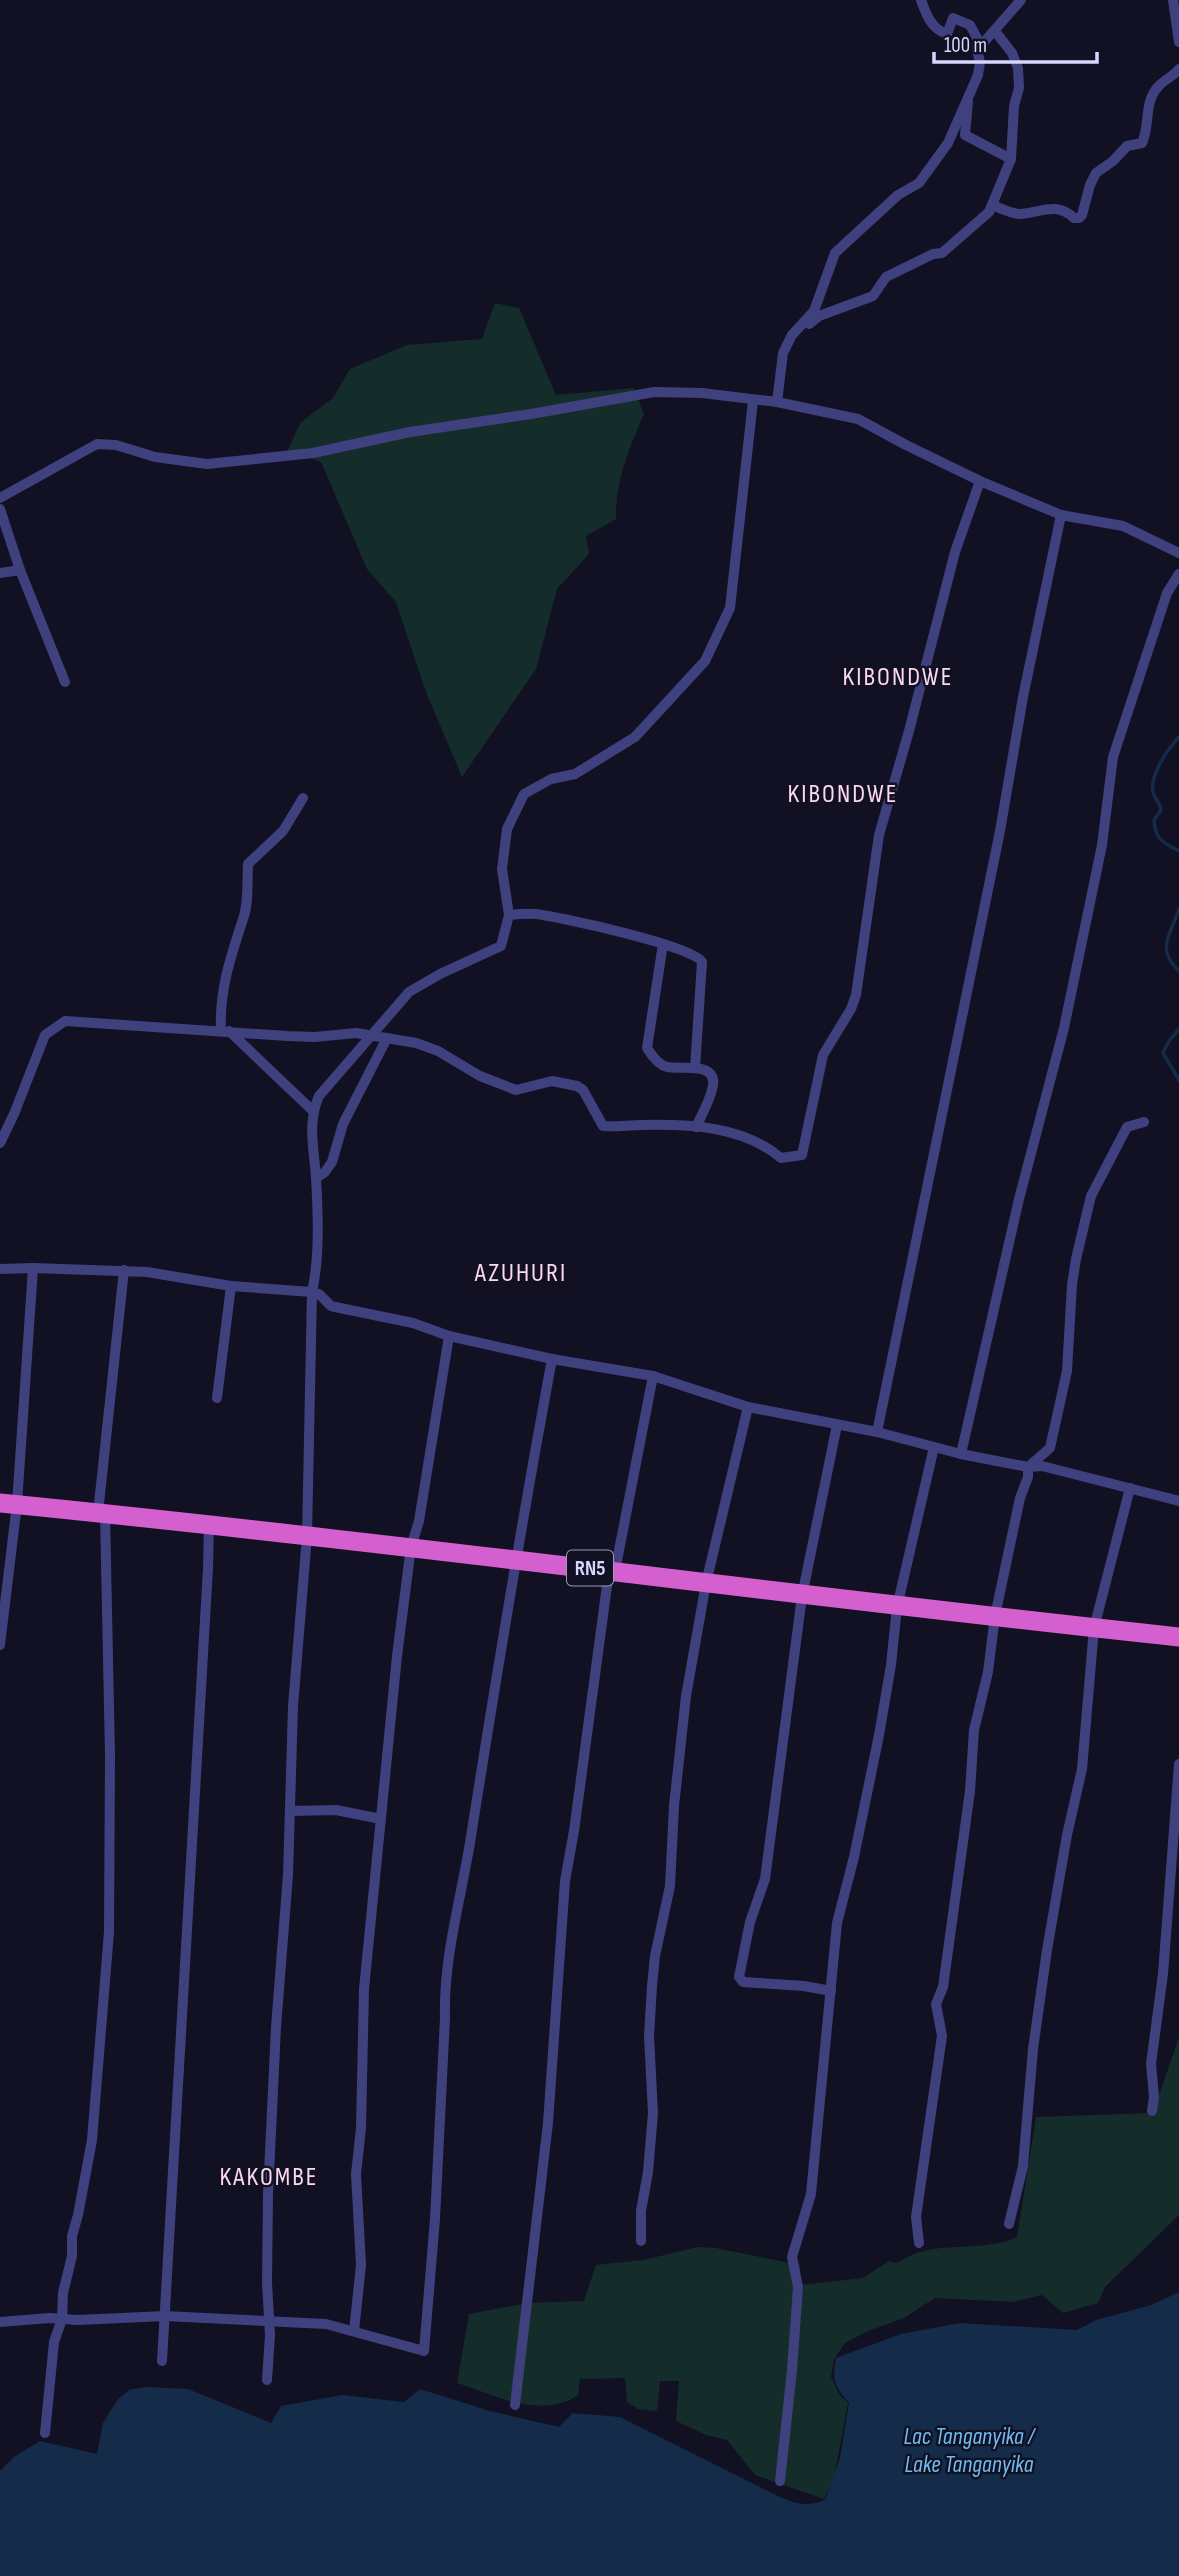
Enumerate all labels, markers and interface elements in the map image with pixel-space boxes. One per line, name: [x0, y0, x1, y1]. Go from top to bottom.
scale bar: [934, 21, 1097, 65]
text: 100 m: [944, 33, 987, 58]
district label: KIBONDWE: [843, 662, 953, 693]
district label: KIBONDWE: [788, 779, 898, 810]
district label: AZUHURI: [474, 1258, 567, 1289]
road number: RN5: [567, 1550, 613, 1586]
district label: KAKOMBE: [220, 2162, 318, 2193]
water label: Lac Tanganyika / Lake Tanganyika: [904, 2422, 1037, 2479]

